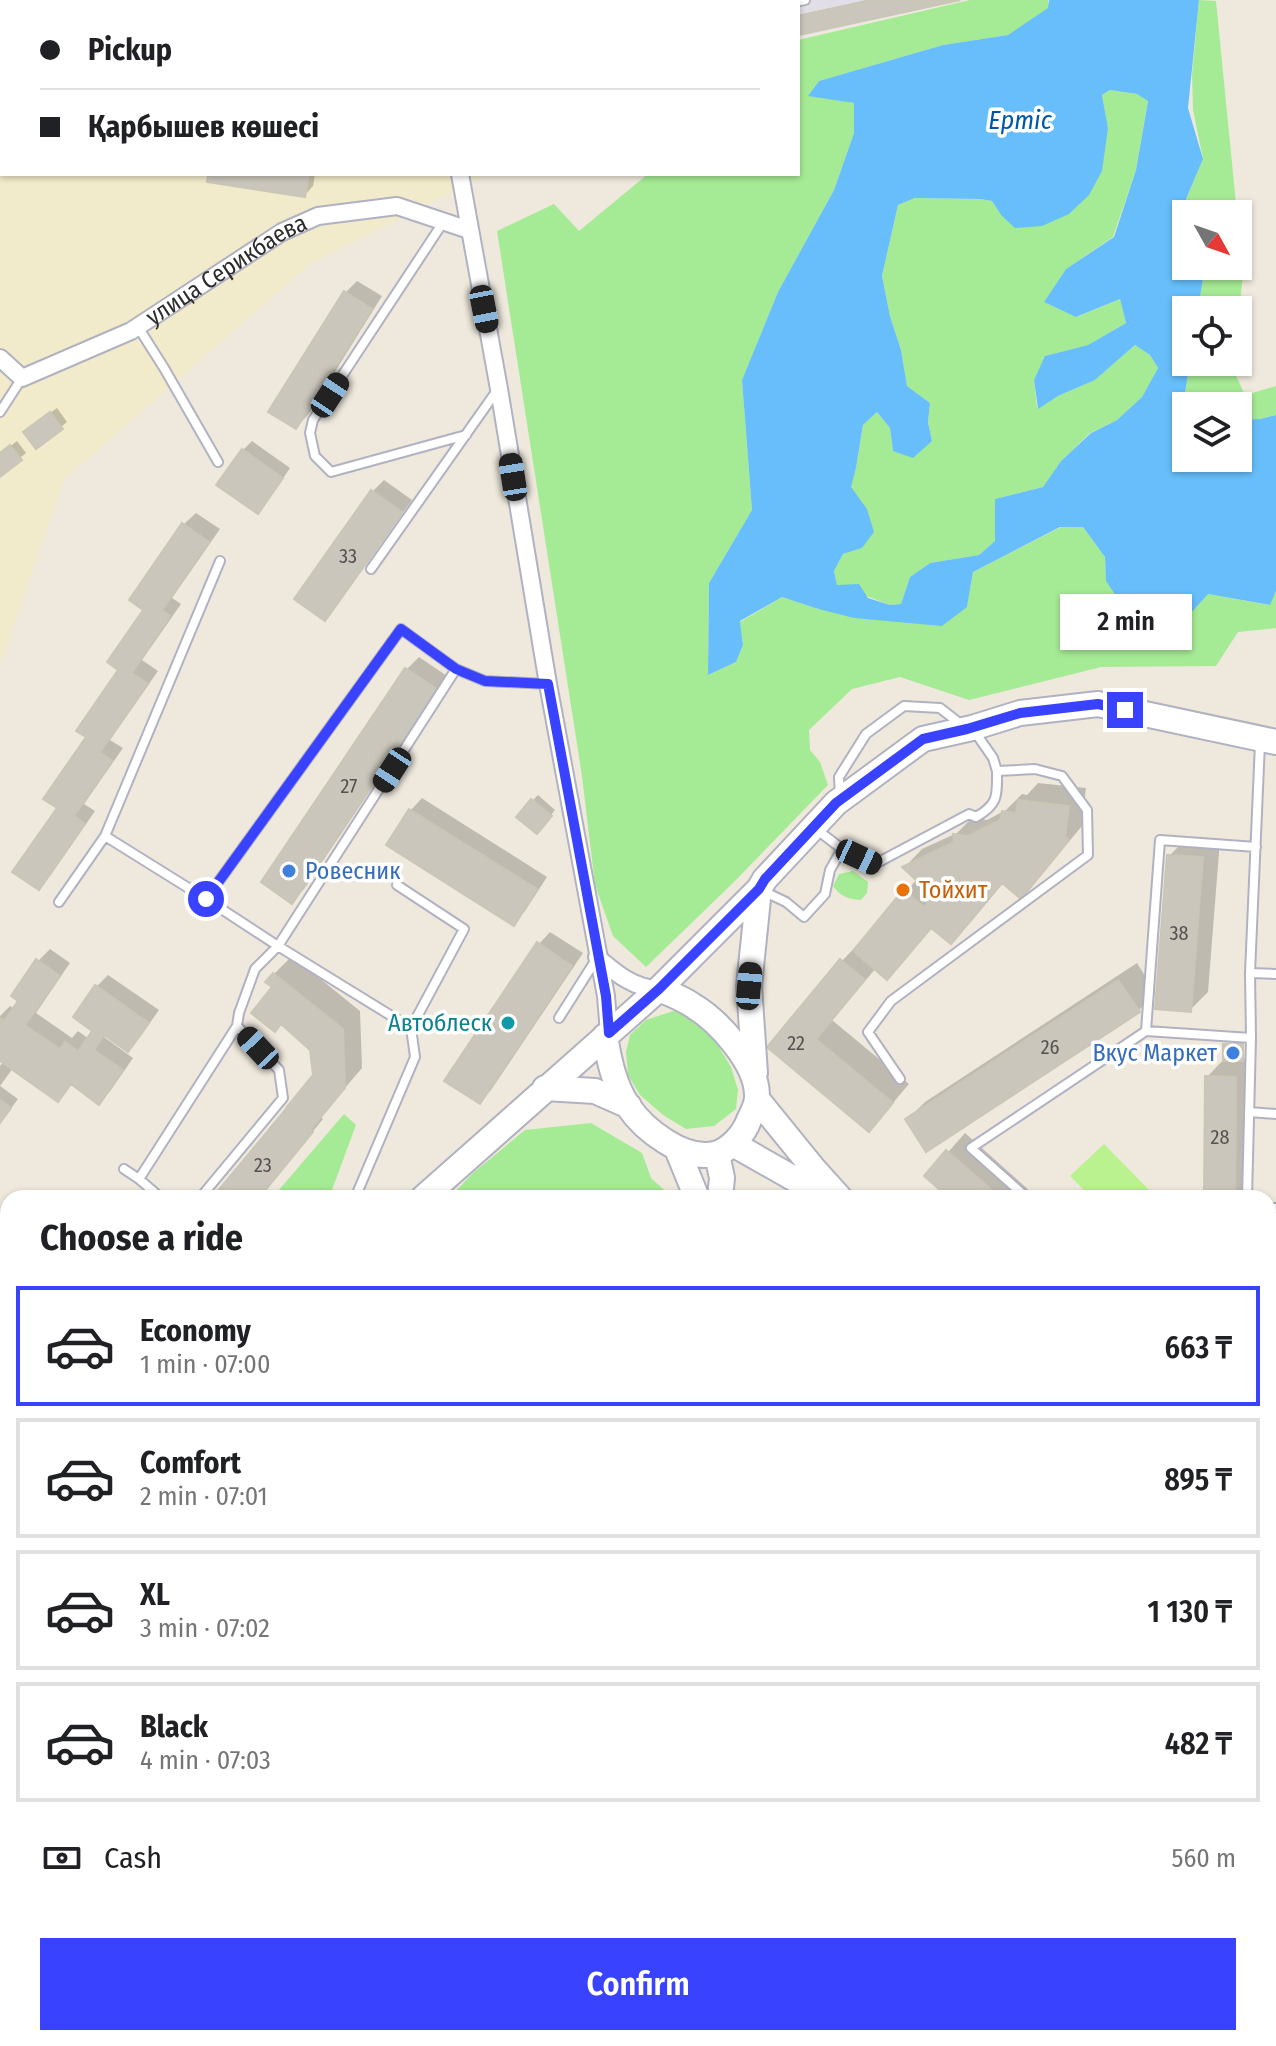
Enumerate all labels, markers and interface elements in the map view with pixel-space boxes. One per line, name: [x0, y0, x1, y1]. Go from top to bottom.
text: Pickup: [88, 32, 172, 68]
water label: Ертіс: [988, 105, 1053, 136]
text: Қарбышев көшесі: [88, 109, 319, 145]
north arrow: [1172, 200, 1252, 280]
map controls: [1172, 200, 1252, 472]
street label: улица Серикбаева: [141, 209, 311, 331]
car: [468, 283, 500, 335]
button: locate: [1172, 296, 1252, 376]
car: [307, 368, 353, 422]
button: layers: [1172, 392, 1252, 472]
car: [497, 451, 529, 503]
house number: 33: [339, 544, 357, 568]
callout: 2 min: [1059, 594, 1191, 650]
text: 2 min: [1097, 606, 1155, 637]
route end: [1107, 692, 1143, 728]
car: [369, 743, 415, 797]
house number: 27: [341, 774, 357, 798]
car: [832, 836, 886, 878]
place label: Ровесник: [305, 857, 401, 885]
marker: Ровесник: [280, 862, 298, 880]
place label: Тойхит: [919, 876, 988, 904]
route start: [188, 881, 224, 917]
marker: Тойхит: [894, 881, 912, 899]
house number: 38: [1169, 921, 1189, 945]
car: [735, 961, 763, 1011]
place label: Автоблеск: [388, 1009, 493, 1037]
marker: Автоблеск: [499, 1014, 517, 1032]
car: [233, 1022, 283, 1074]
house number: 22: [787, 1031, 805, 1055]
house number: 26: [1041, 1035, 1059, 1059]
place label: Вкус Маркет: [1092, 1039, 1217, 1067]
marker: Вкус Маркет: [1224, 1044, 1242, 1062]
house number: 28: [1211, 1125, 1229, 1149]
house number: 23: [254, 1153, 272, 1177]
text: Choose a ride: [40, 1216, 243, 1260]
icon: car: [44, 1310, 116, 1382]
text: Economy: [140, 1313, 251, 1349]
text: 663 ₸: [1164, 1330, 1232, 1366]
text: 1 min · 07:00: [140, 1349, 270, 1380]
icon: car: [44, 1442, 116, 1514]
text: Comfort: [140, 1445, 241, 1481]
text: 895 ₸: [1164, 1462, 1232, 1498]
text: 2 min · 07:01: [140, 1481, 268, 1512]
icon: car: [44, 1574, 116, 1646]
text: XL: [140, 1577, 170, 1613]
text: 1 130 ₸: [1148, 1594, 1232, 1630]
text: 3 min · 07:02: [140, 1613, 270, 1644]
icon: car: [44, 1706, 116, 1778]
text: Black: [140, 1709, 208, 1745]
text: 482 ₸: [1165, 1726, 1232, 1762]
text: 4 min · 07:03: [140, 1745, 271, 1776]
icon: cash: [40, 1836, 84, 1880]
text: Cash: [104, 1840, 162, 1876]
text: 560 m: [1172, 1843, 1236, 1874]
button: Confirm: [40, 1938, 1236, 2030]

